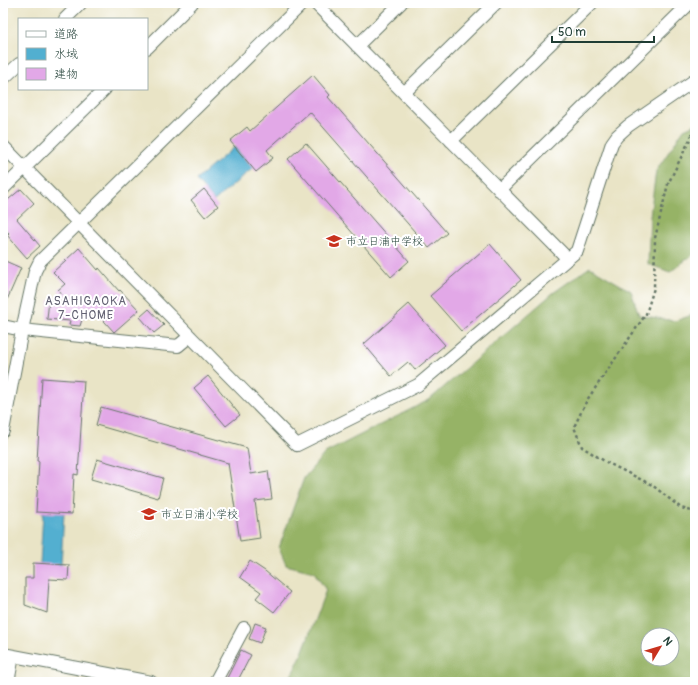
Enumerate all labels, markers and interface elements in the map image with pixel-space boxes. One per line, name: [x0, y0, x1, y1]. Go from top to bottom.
legend: [18, 18, 148, 90]
scale bar: [552, 18, 654, 44]
text: 50 m: [558, 25, 586, 40]
text: 道路: [54, 27, 78, 42]
text: 水域: [54, 47, 78, 62]
text: 建物: [54, 67, 78, 82]
school or university icon: 市立日浦中学校: [325, 232, 343, 250]
place label: 市立日浦中学校: [346, 235, 423, 248]
district label: ASAHIGAOKA 7-CHOME: [45, 294, 127, 323]
school or university icon: 市立日浦小学校: [140, 505, 158, 523]
place label: 市立日浦小学校: [161, 508, 238, 521]
north arrow: [640, 627, 680, 667]
text: N: [660, 634, 675, 649]

